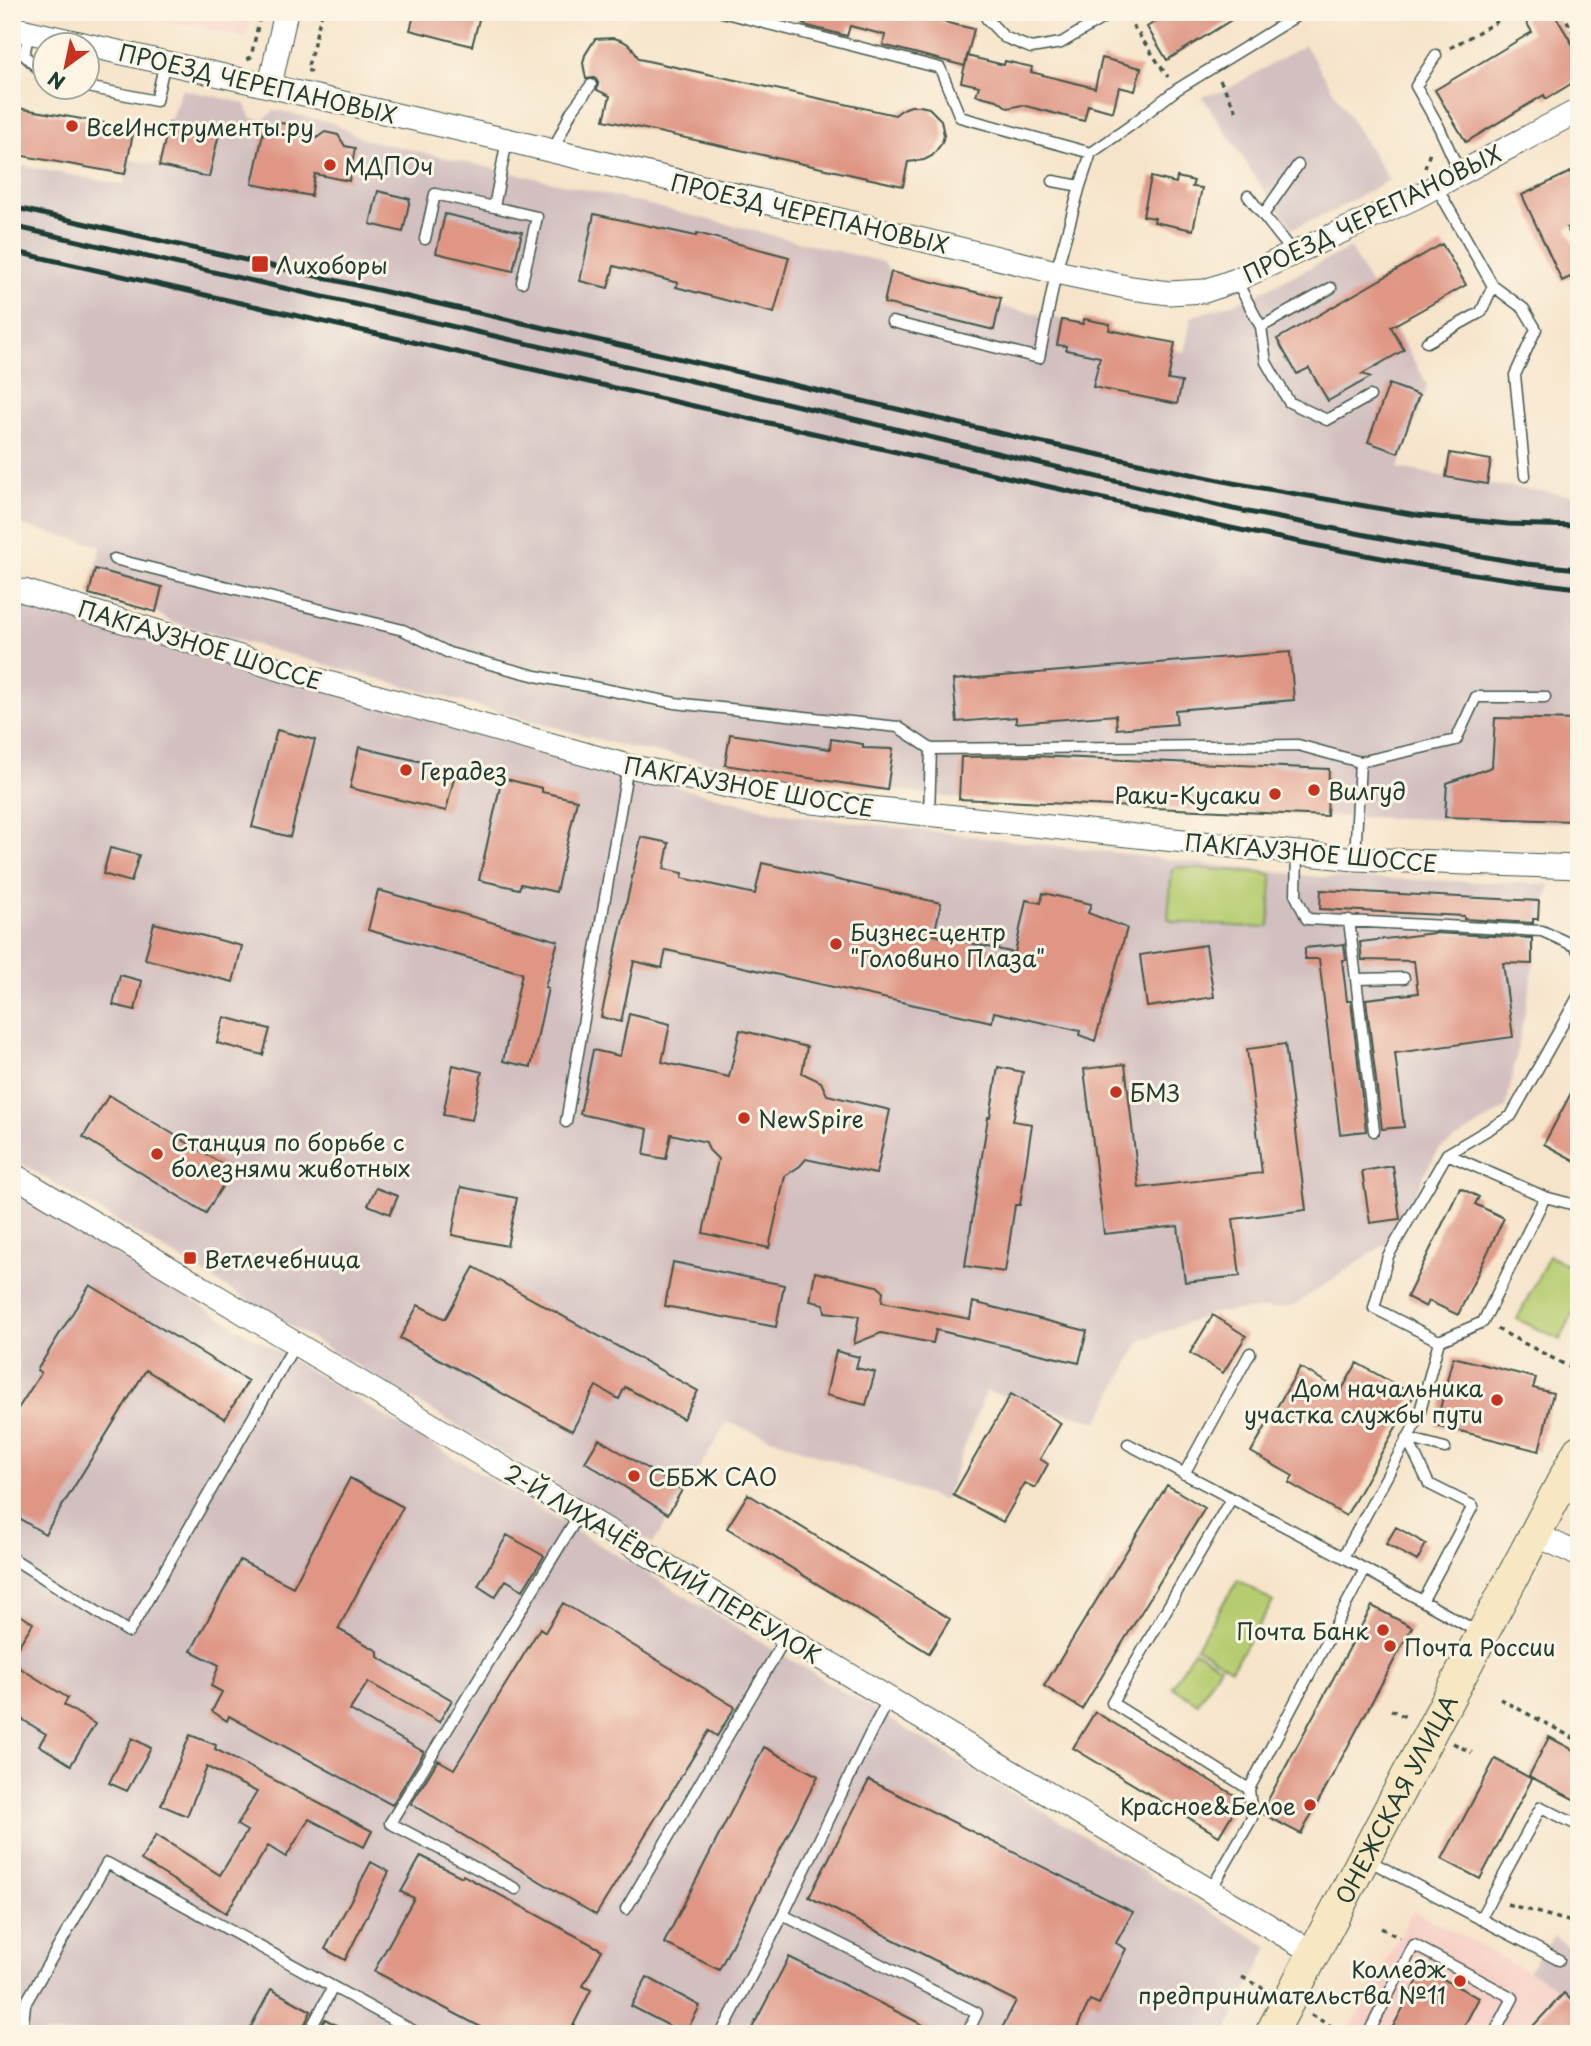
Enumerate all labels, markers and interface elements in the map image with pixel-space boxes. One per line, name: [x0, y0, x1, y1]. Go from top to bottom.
north arrow: [32, 32, 102, 102]
street label: ПРОЕЗД ЧЕРЕПАНОВЫХ: [116, 34, 400, 132]
text: N: [42, 65, 70, 97]
place label: ВсеИнструменты.ру: [86, 109, 314, 144]
marker: ВсеИнструменты.ру: [64, 118, 80, 134]
street label: ПРОЕЗД ЧЕРЕПАНОВЫХ: [1237, 135, 1507, 291]
place label: МДПОч: [344, 148, 433, 183]
marker: МДПОч: [322, 157, 338, 173]
street label: ПРОЕЗД ЧЕРЕПАНОВЫХ: [668, 164, 952, 262]
place label: Лихоборы: [276, 247, 388, 282]
marker: Лихоборы: [250, 254, 270, 274]
street label: ПАКГАУЗНОЕ ШОССЕ: [74, 590, 326, 698]
street label: ПАКГАУЗНОЕ ШОССЕ: [621, 747, 877, 825]
place label: Герадез: [420, 753, 507, 788]
marker: Герадез: [398, 762, 414, 778]
place label: Вилгуд: [1328, 773, 1406, 808]
place label: Раки-Кусаки: [1114, 777, 1261, 812]
marker: Вилгуд: [1306, 782, 1322, 798]
marker: Раки-Кусаки: [1267, 786, 1283, 802]
street label: ПАКГАУЗНОЕ ШОССЕ: [1183, 824, 1439, 880]
place label: Бизнес-центр "Головино Плаза": [850, 914, 1045, 975]
marker: Бизнес-центр "Головино Плаза": [828, 936, 844, 952]
place label: БМЗ: [1130, 1075, 1180, 1110]
marker: БМЗ: [1108, 1084, 1124, 1100]
place label: NewSpire: [758, 1101, 864, 1136]
marker: NewSpire: [736, 1110, 752, 1126]
place label: Станция по борьбе с болезнями животных: [171, 1124, 410, 1185]
marker: Станция по борьбе с болезнями животных: [149, 1146, 165, 1162]
place label: Ветлечебница: [204, 1241, 360, 1276]
marker: Ветлечебница: [182, 1250, 198, 1266]
place label: Дом начальника участка службы пути: [1244, 1370, 1484, 1431]
marker: Дом начальника участка службы пути: [1489, 1392, 1505, 1408]
street label: 2-Й ЛИХАЧЁВСКИЙ ПЕРЕУЛОК: [498, 1454, 828, 1672]
place label: СББЖ САО: [648, 1459, 777, 1494]
marker: СББЖ САО: [626, 1468, 642, 1484]
place label: Почта Банк: [1236, 1613, 1369, 1648]
marker: Почта Банк: [1375, 1622, 1391, 1638]
place label: Почта России: [1404, 1629, 1556, 1664]
marker: Почта России: [1382, 1638, 1398, 1654]
street label: ОНЕЖСКАЯ УЛИЦА: [1325, 1688, 1465, 1910]
place label: Красное&Белое: [1120, 1788, 1296, 1823]
marker: Красное&Белое: [1302, 1797, 1318, 1813]
place label: Колледж предпринимательства №11: [1138, 1951, 1446, 2012]
marker: Колледж предпринимательства №11: [1452, 1973, 1468, 1989]

